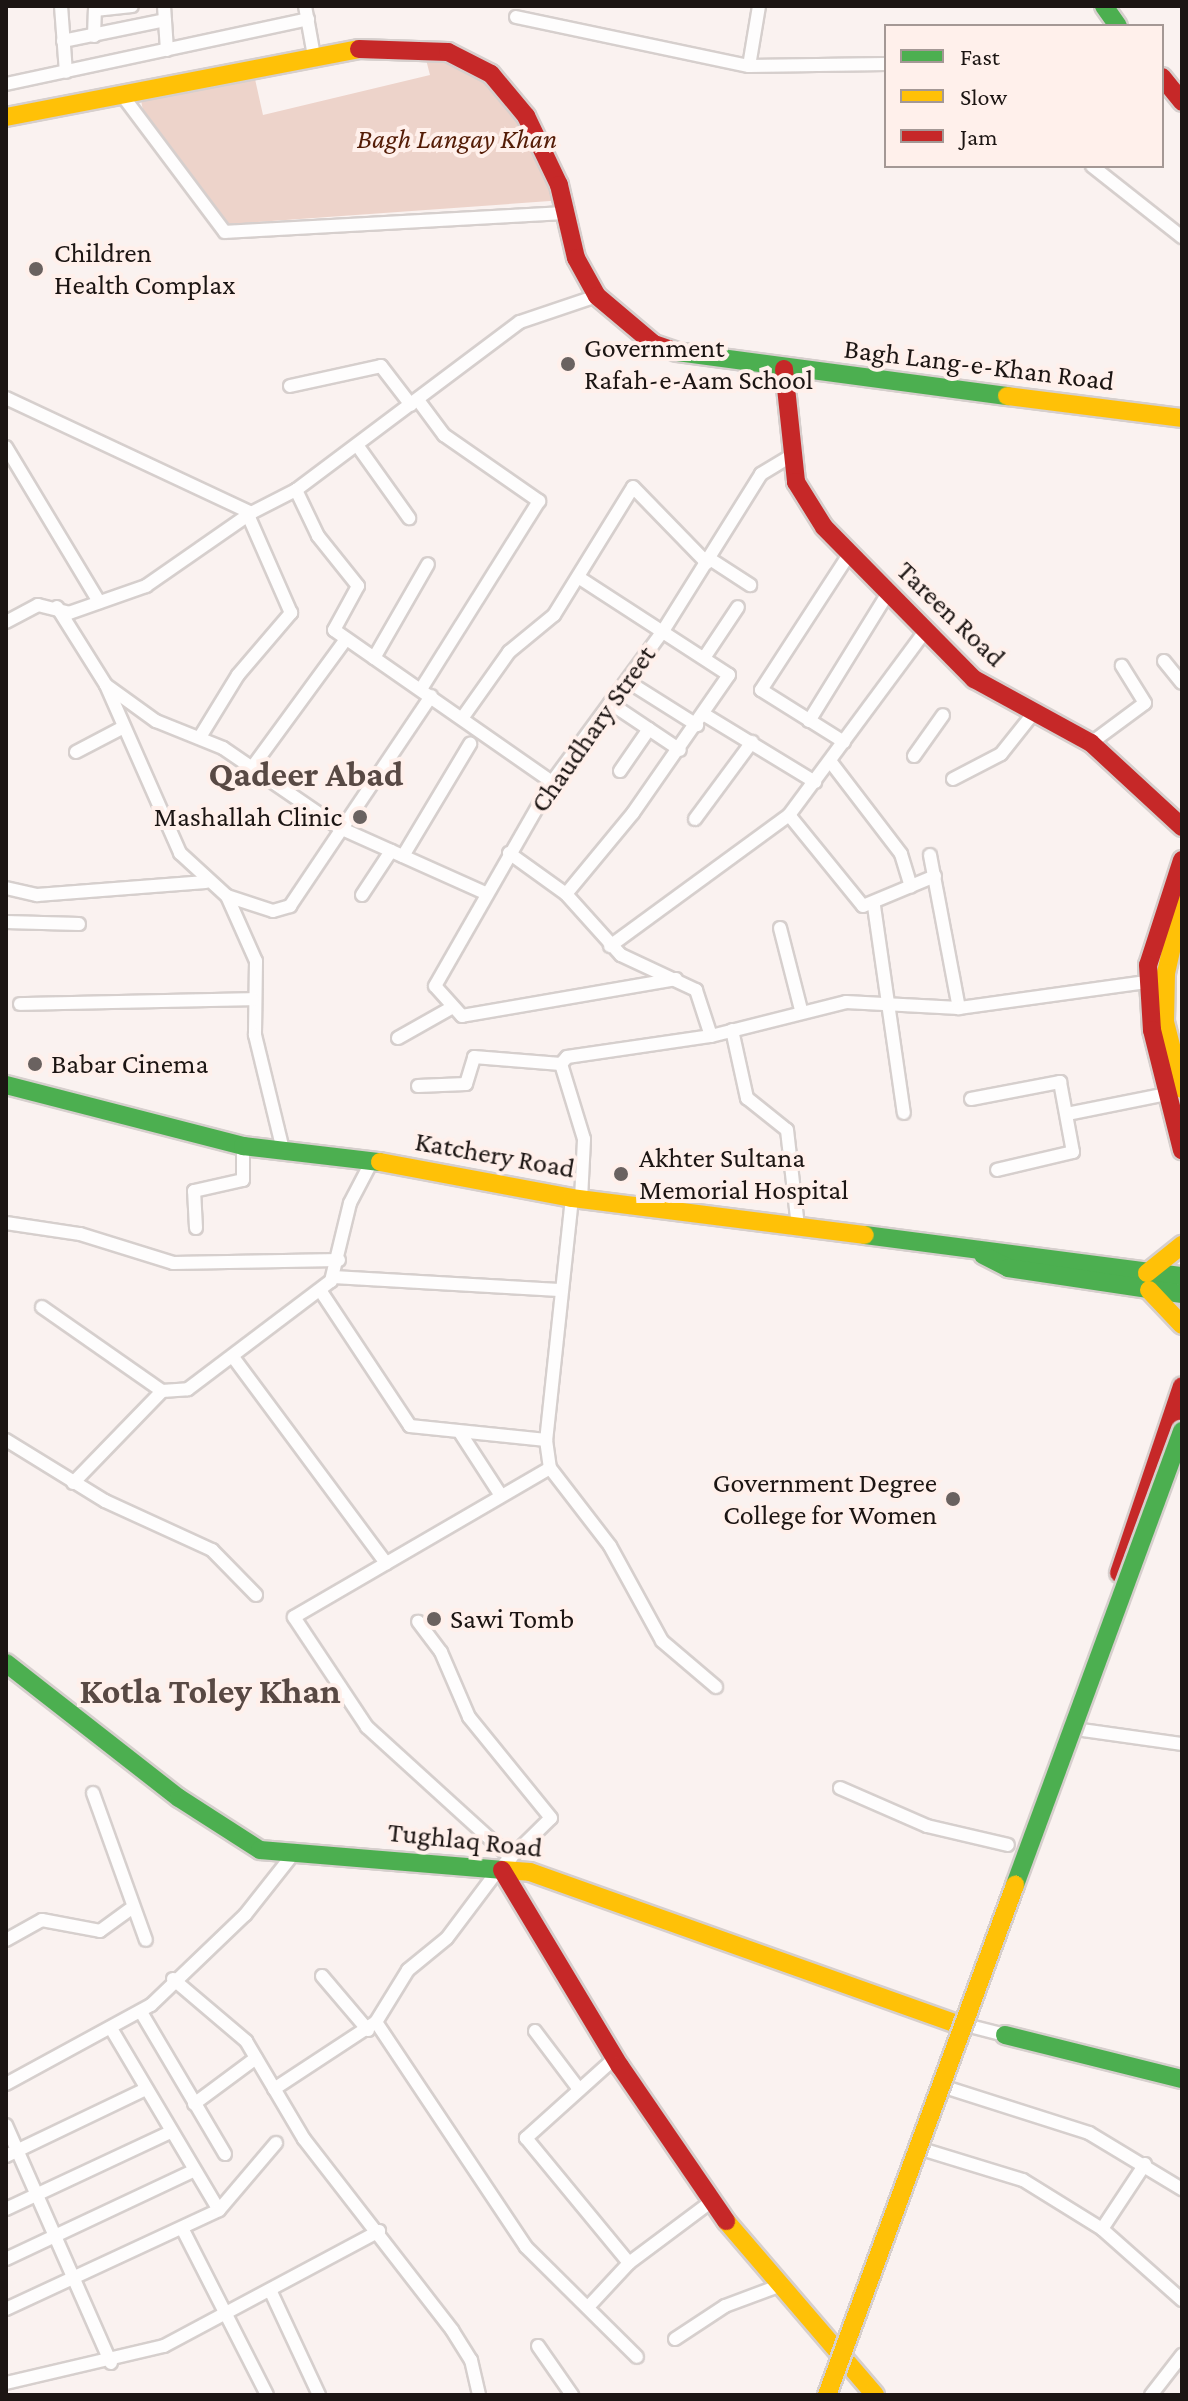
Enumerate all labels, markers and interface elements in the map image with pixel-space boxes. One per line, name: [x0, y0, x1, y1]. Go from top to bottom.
legend: [884, 24, 1164, 168]
text: Fast: [960, 43, 1000, 70]
text: Slow: [960, 83, 1007, 110]
park label: Bagh Langay Khan: [357, 122, 557, 156]
text: Jam: [960, 123, 998, 150]
place label: Children Health Complax: [54, 236, 235, 302]
marker: Children Health Complax: [25, 258, 47, 280]
place label: Government Rafah-e-Aam School: [584, 331, 813, 397]
street label: Bagh Lang-e-Khan Road: [842, 332, 1116, 398]
marker: Government Rafah-e-Aam School: [559, 355, 577, 373]
street label: Tareen Road: [890, 554, 1012, 674]
street label: Chaudhary Street: [523, 639, 663, 819]
district label: Qadeer Abad: [209, 753, 403, 797]
place label: Mashallah Clinic: [154, 800, 342, 834]
marker: Mashallah Clinic: [349, 806, 371, 828]
place label: Babar Cinema: [51, 1047, 208, 1081]
marker: Babar Cinema: [26, 1055, 44, 1073]
street label: Katchery Road: [413, 1124, 577, 1186]
place label: Akhter Sultana Memorial Hospital: [639, 1141, 849, 1207]
marker: Akhter Sultana Memorial Hospital: [610, 1163, 632, 1185]
place label: Government Degree College for Women: [713, 1466, 937, 1532]
marker: Government Degree College for Women: [944, 1490, 962, 1508]
place label: Sawi Tomb: [450, 1602, 574, 1636]
marker: Sawi Tomb: [425, 1610, 443, 1628]
district label: Kotla Toley Khan: [79, 1670, 341, 1714]
street label: Tughlaq Road: [386, 1815, 544, 1865]

